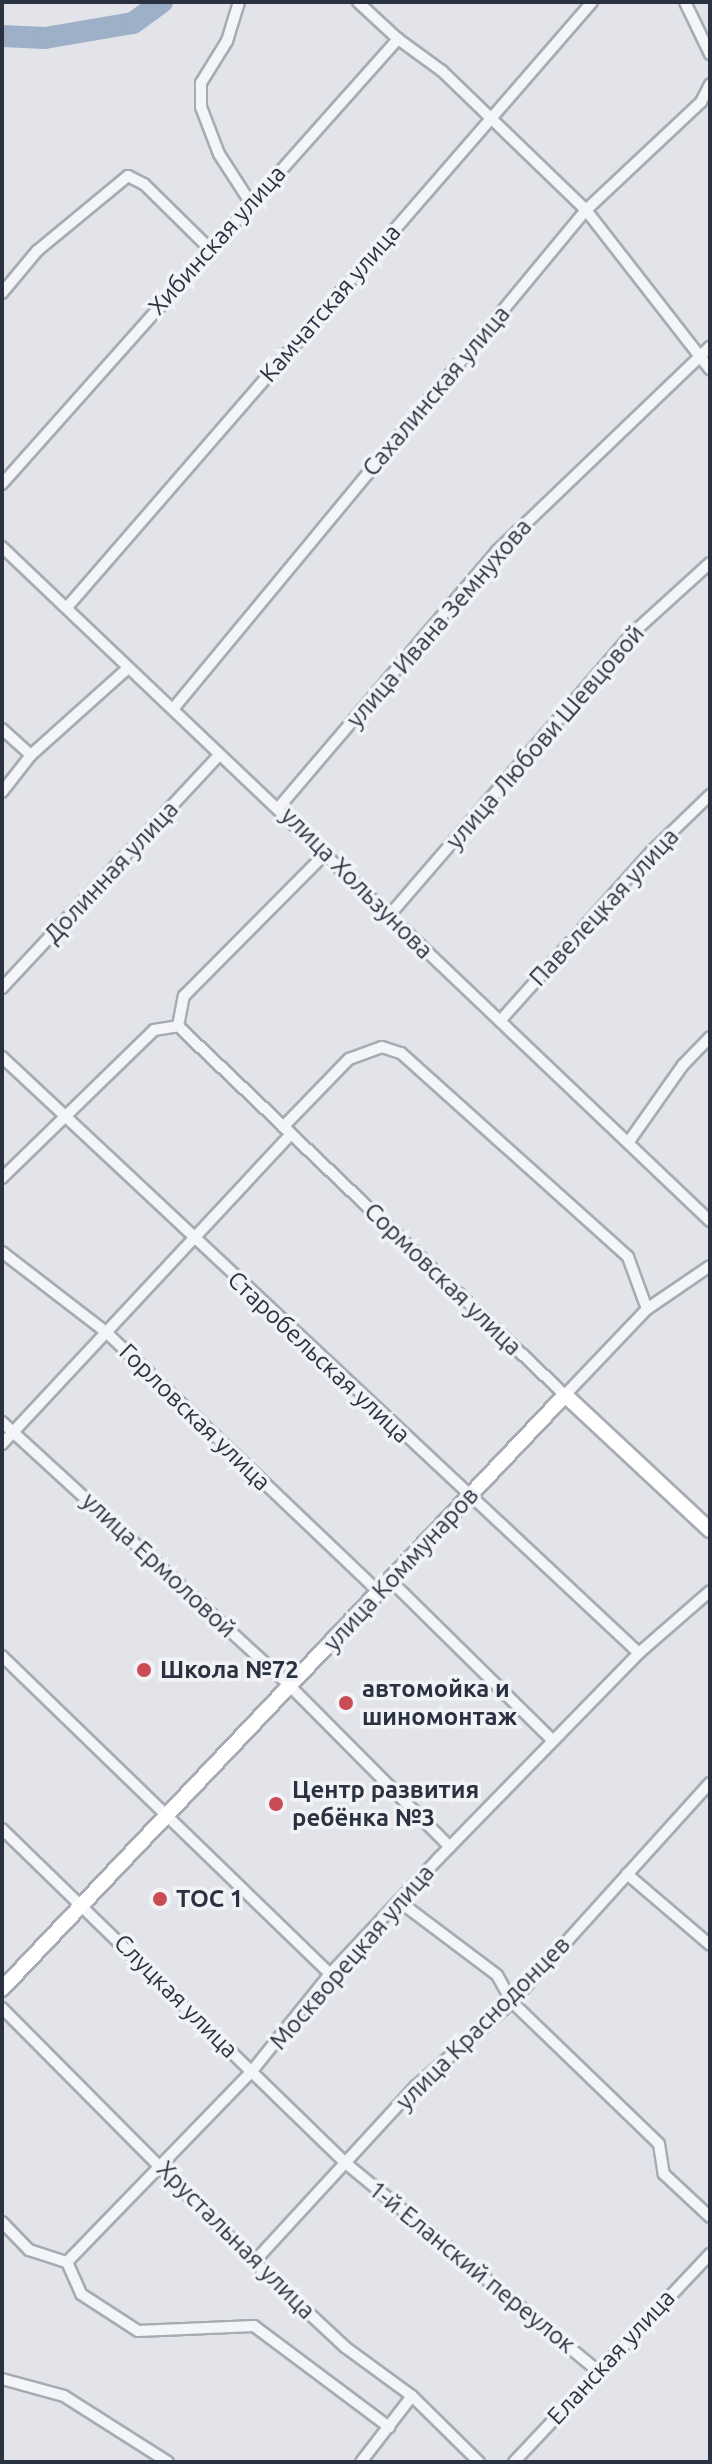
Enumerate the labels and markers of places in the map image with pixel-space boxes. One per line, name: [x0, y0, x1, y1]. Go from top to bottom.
place label: Школа №72: [160, 1656, 299, 1684]
marker: Школа №72: [135, 1661, 153, 1679]
place label: автомойка и шиномонтаж: [362, 1675, 517, 1731]
marker: автомойка и шиномонтаж: [337, 1694, 355, 1712]
place label: Центр развития ребёнка №3: [292, 1776, 479, 1832]
marker: Центр развития ребёнка №3: [267, 1795, 285, 1813]
place label: ТОС 1: [176, 1885, 243, 1913]
marker: ТОС 1: [151, 1890, 169, 1908]

